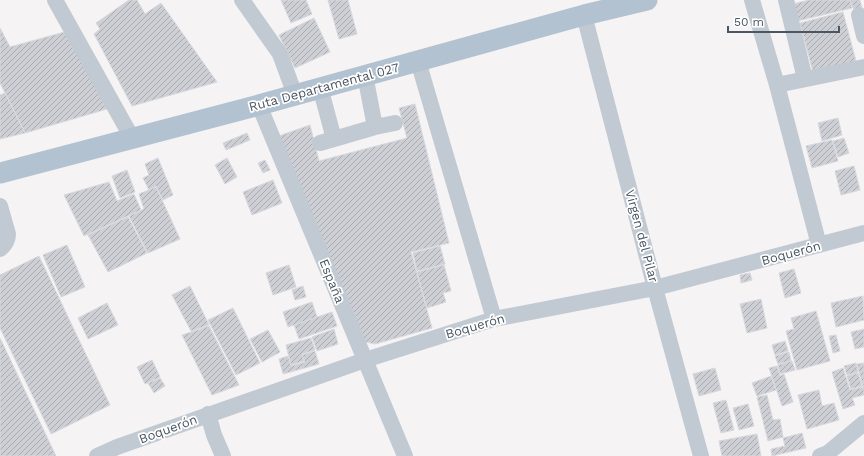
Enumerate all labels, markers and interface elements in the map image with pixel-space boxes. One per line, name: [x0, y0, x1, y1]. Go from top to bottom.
scale bar: [728, 8, 839, 34]
text: 50 m: [734, 15, 764, 29]
street label: Ruta Departamental 027: [247, 60, 401, 114]
street label: Virgen del Pilar: [622, 188, 662, 284]
street label: Boquerón: [760, 238, 822, 268]
street label: España: [316, 257, 348, 306]
street label: Boquerón: [444, 310, 506, 342]
street label: Boquerón: [137, 412, 199, 446]

